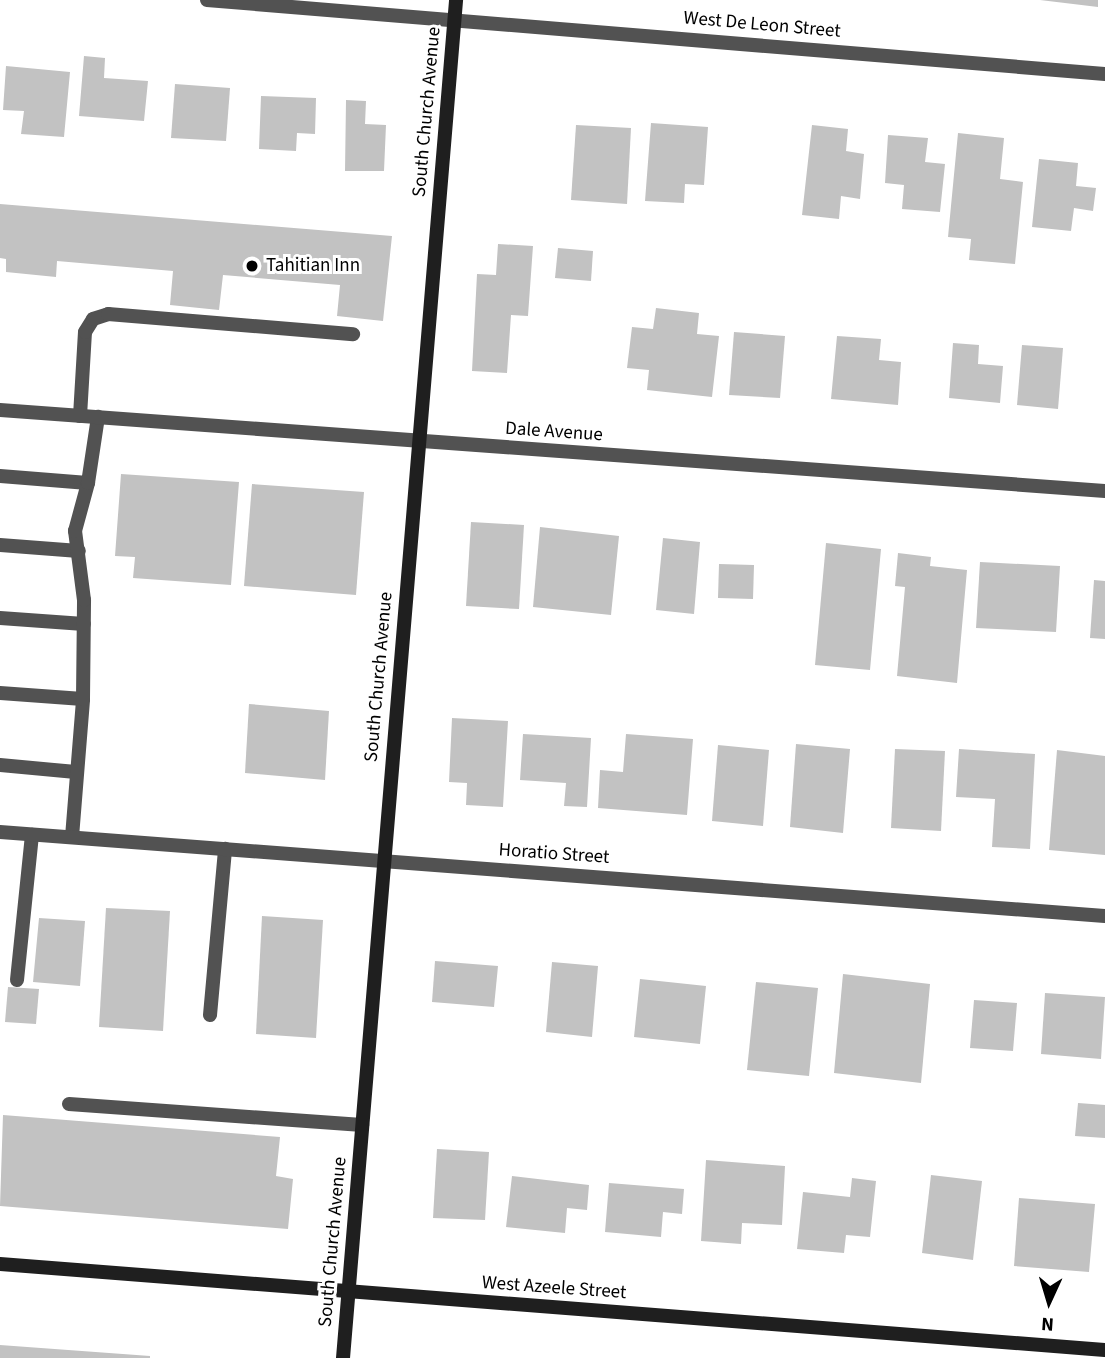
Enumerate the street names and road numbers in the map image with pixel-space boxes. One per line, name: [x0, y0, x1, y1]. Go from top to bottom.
street label: West De Leon Street: [683, 7, 841, 43]
street label: South Church Avenue: [408, 26, 446, 198]
street label: Dale Avenue: [504, 417, 604, 447]
street label: South Church Avenue: [360, 591, 398, 763]
street label: Horatio Street: [498, 839, 610, 869]
street label: South Church Avenue: [314, 1156, 352, 1328]
street label: West Azeele Street: [481, 1272, 627, 1304]

